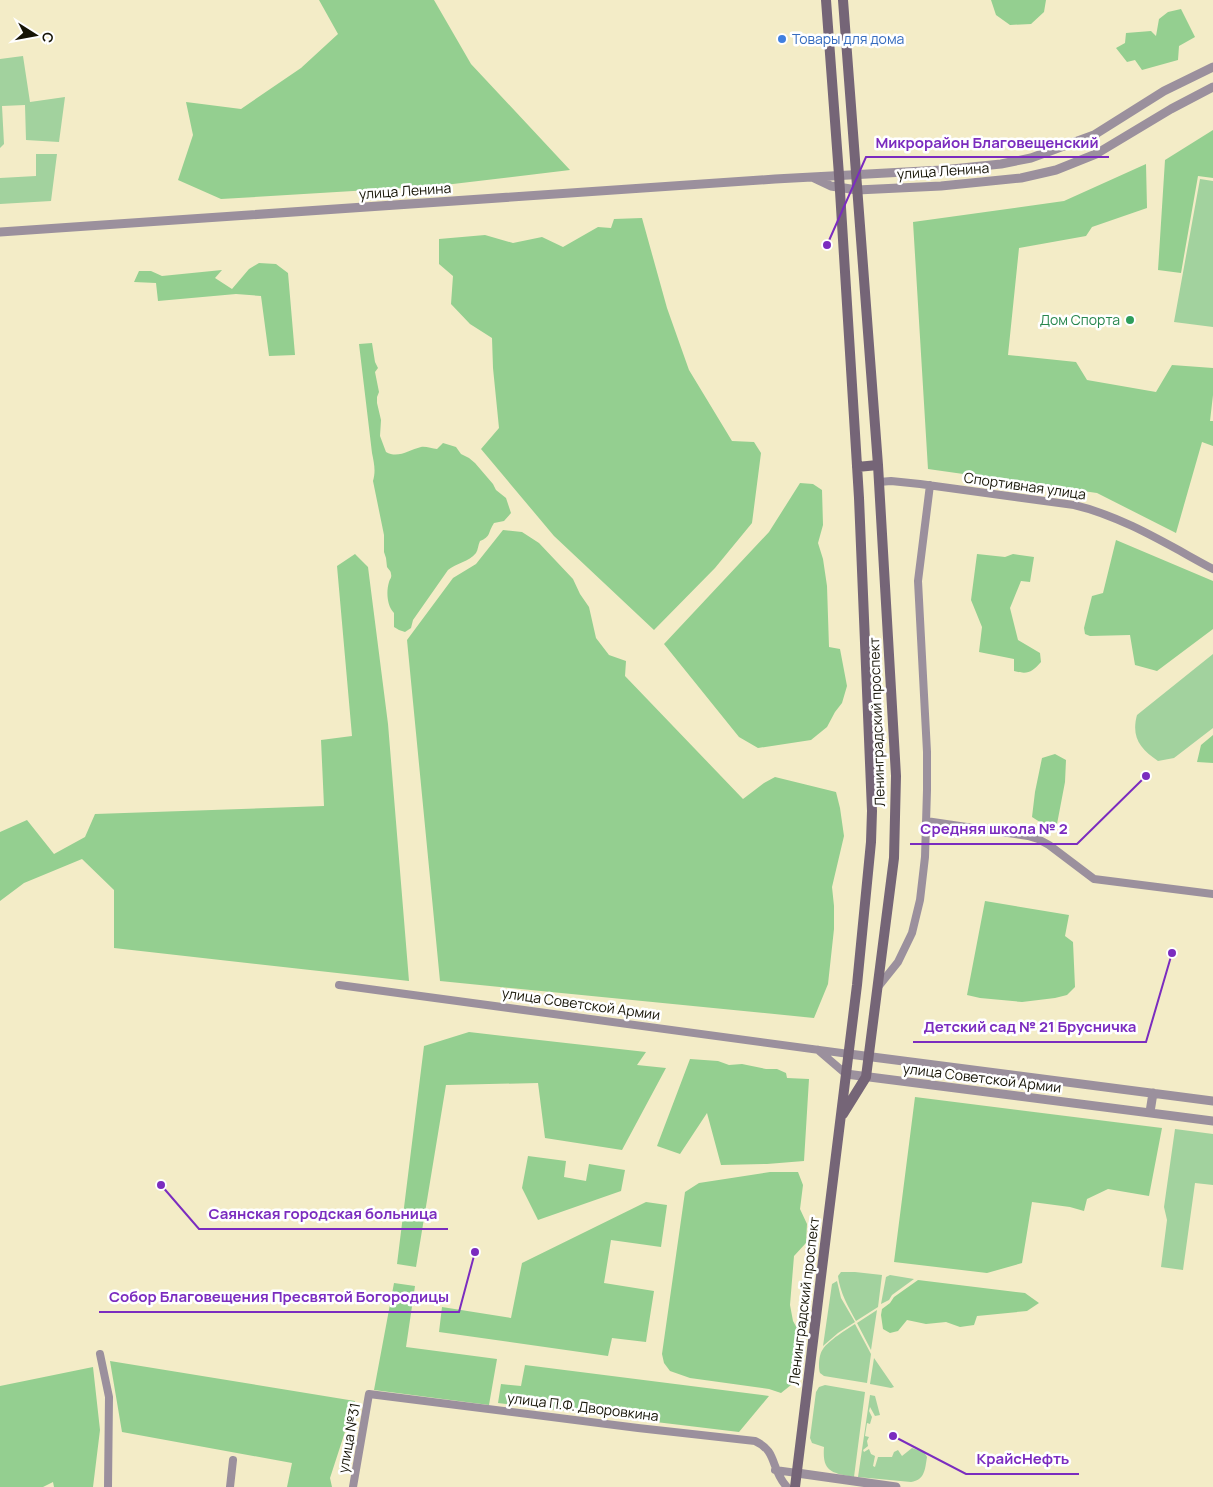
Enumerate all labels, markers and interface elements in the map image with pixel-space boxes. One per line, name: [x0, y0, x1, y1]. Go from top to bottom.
north arrow: [10, 10, 60, 60]
place label: Товары для дома: [792, 29, 904, 48]
text: С: [38, 31, 59, 44]
marker: Товары для дома: [776, 33, 788, 45]
callout: Микрорайон Благовещенский: [866, 127, 1109, 157]
text: Микрорайон Благовещенский: [875, 132, 1099, 153]
street label: улица Ленина: [896, 158, 990, 183]
street label: улица Ленина: [358, 178, 452, 203]
place label: Дом Спорта: [1040, 310, 1120, 329]
marker: Дом Спорта: [1124, 314, 1136, 326]
street label: Спортивная улица: [963, 468, 1087, 503]
street label: Ленинградский проспект: [864, 637, 889, 807]
callout: Средняя школа № 2: [910, 814, 1077, 844]
text: Средняя школа № 2: [920, 818, 1068, 839]
street label: улица Советской Армии: [501, 983, 661, 1024]
callout: Детский сад № 21 Брусничка: [913, 1012, 1146, 1042]
text: Детский сад № 21 Брусничка: [924, 1016, 1137, 1037]
street label: улица Советской Армии: [902, 1058, 1062, 1097]
callout: Саянская городская больница: [199, 1199, 448, 1229]
text: Саянская городская больница: [209, 1203, 437, 1224]
street label: Ленинградский проспект: [784, 1216, 823, 1386]
callout: Собор Благовещения Пресвятой Богородицы: [99, 1282, 459, 1312]
text: Собор Благовещения Пресвятой Богородицы: [109, 1286, 449, 1307]
street label: улица П.Ф. Дворовкина: [506, 1388, 660, 1425]
street label: улица №31: [333, 1401, 364, 1475]
callout: КрайсНефть: [966, 1444, 1079, 1474]
text: КрайсНефть: [977, 1448, 1069, 1469]

